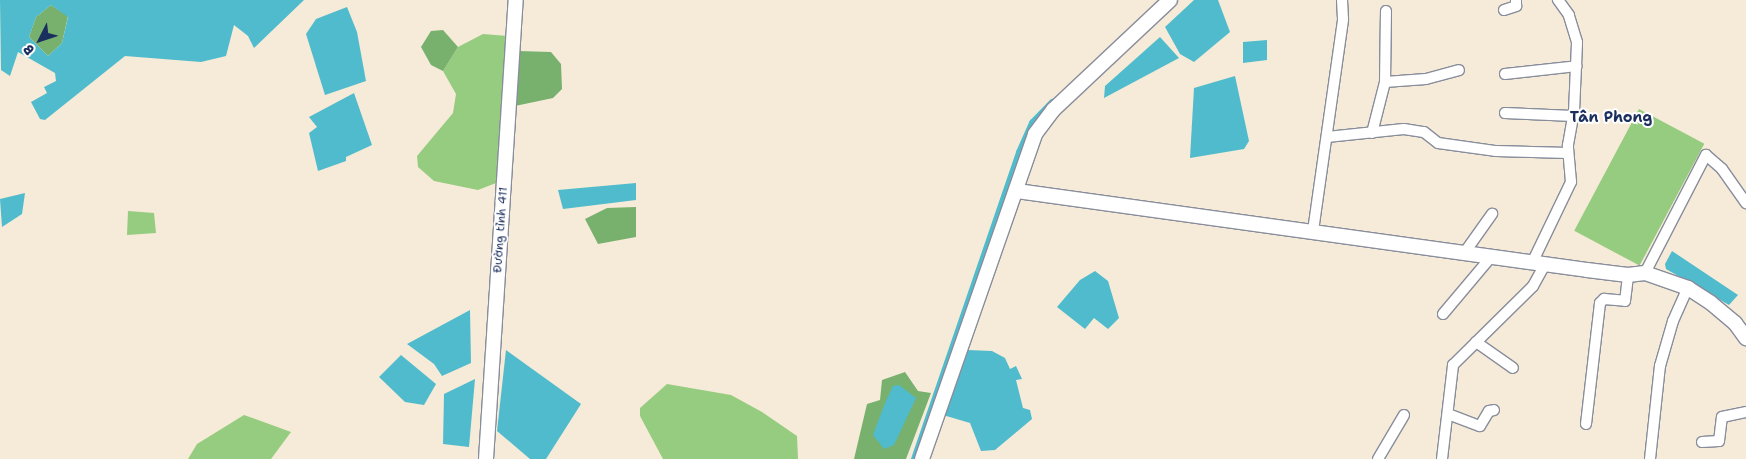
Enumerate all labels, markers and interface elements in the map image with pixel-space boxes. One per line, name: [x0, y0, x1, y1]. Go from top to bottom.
north arrow: [15, 15, 65, 65]
text: B: [19, 41, 38, 59]
district label: Tân Phong: [1570, 109, 1652, 127]
street label: Đường tỉnh 411: [491, 186, 511, 274]

